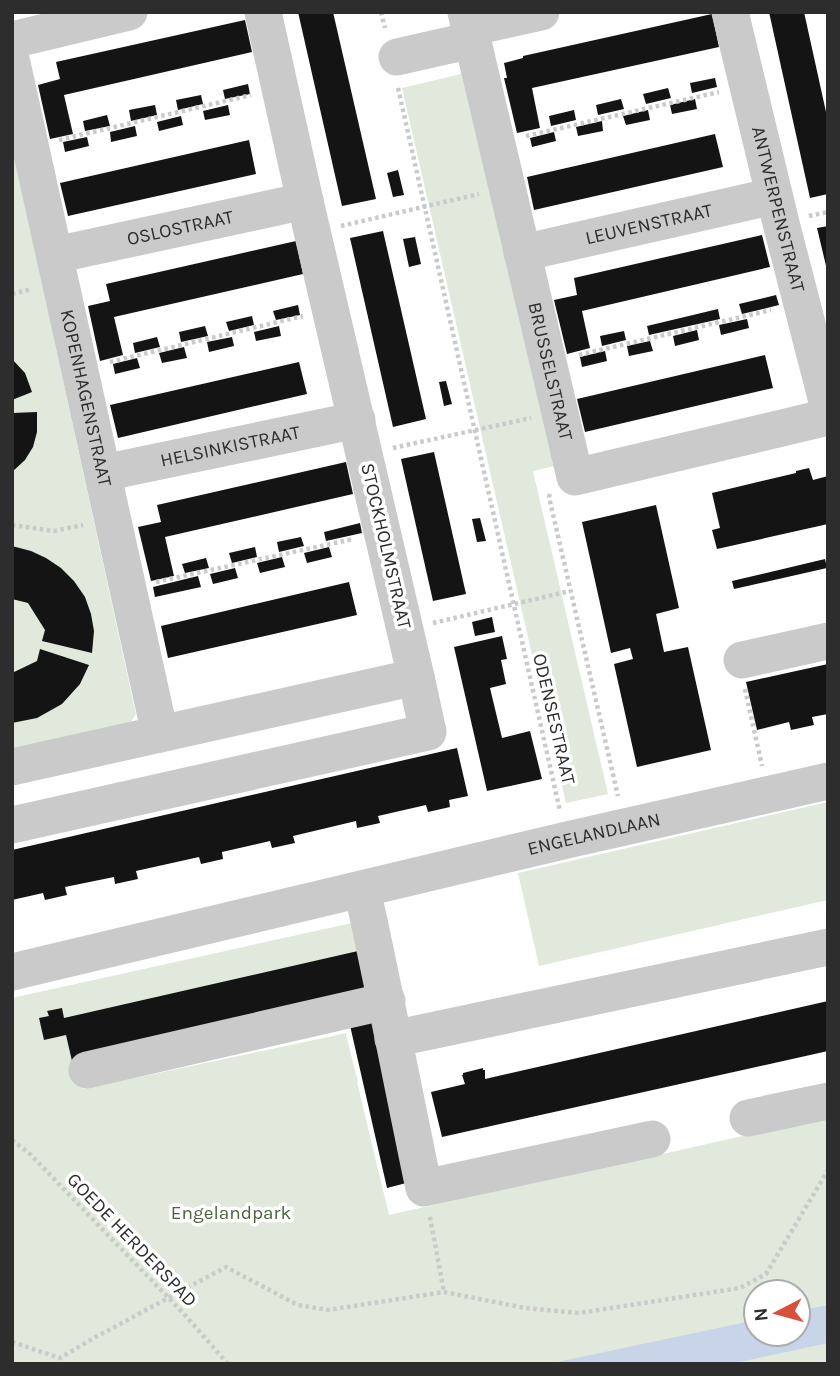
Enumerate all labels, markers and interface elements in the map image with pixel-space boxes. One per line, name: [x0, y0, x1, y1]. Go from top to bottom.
street label: ANTWERPENSTRAAT: [747, 124, 810, 295]
street label: LEUVENSTRAAT: [583, 199, 715, 249]
street label: OSLOSTRAAT: [125, 206, 236, 250]
street label: BRUSSELSTRAAT: [523, 300, 577, 443]
street label: KOPENHAGENSTRAAT: [56, 307, 116, 489]
street label: HELSINKISTRAAT: [158, 421, 303, 472]
street label: STOCKHOLMSTRAAT: [356, 461, 416, 632]
street label: ODENSESTRAAT: [528, 651, 580, 787]
street label: ENGELANDLAAN: [525, 808, 662, 860]
street label: GOEDE HERDERSPAD: [62, 1169, 202, 1311]
park label: Engelandpark: [171, 1202, 291, 1224]
north arrow: [742, 1278, 812, 1348]
text: N: [749, 1307, 773, 1323]

